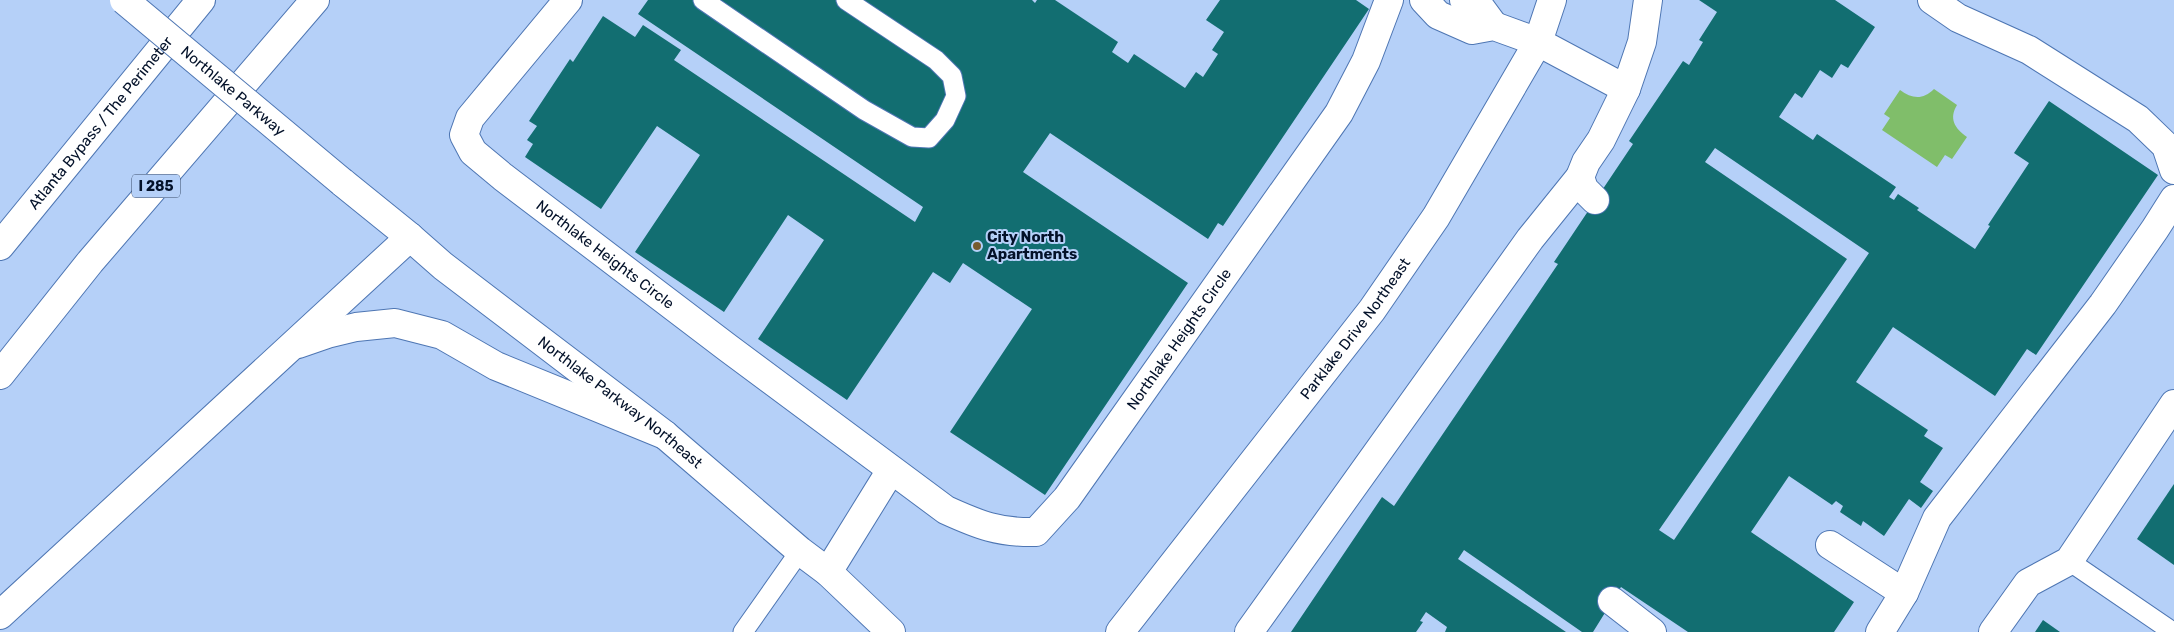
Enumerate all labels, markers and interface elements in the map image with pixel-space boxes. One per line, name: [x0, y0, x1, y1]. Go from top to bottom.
street label: Atlanta Bypass / The Perimeter: [25, 33, 177, 213]
street label: Northlake Parkway: [177, 42, 289, 140]
road number: I 285: [132, 175, 180, 198]
street label: Northlake Heights Circle: [533, 196, 678, 313]
place label: City North Apartments: [987, 228, 1077, 263]
marker: City North Apartments: [971, 240, 983, 252]
street label: Parklake Drive Northeast: [1296, 254, 1414, 403]
street label: Northlake Heights Circle: [1123, 265, 1235, 413]
street label: Northlake Parkway Northeast: [534, 333, 706, 472]

